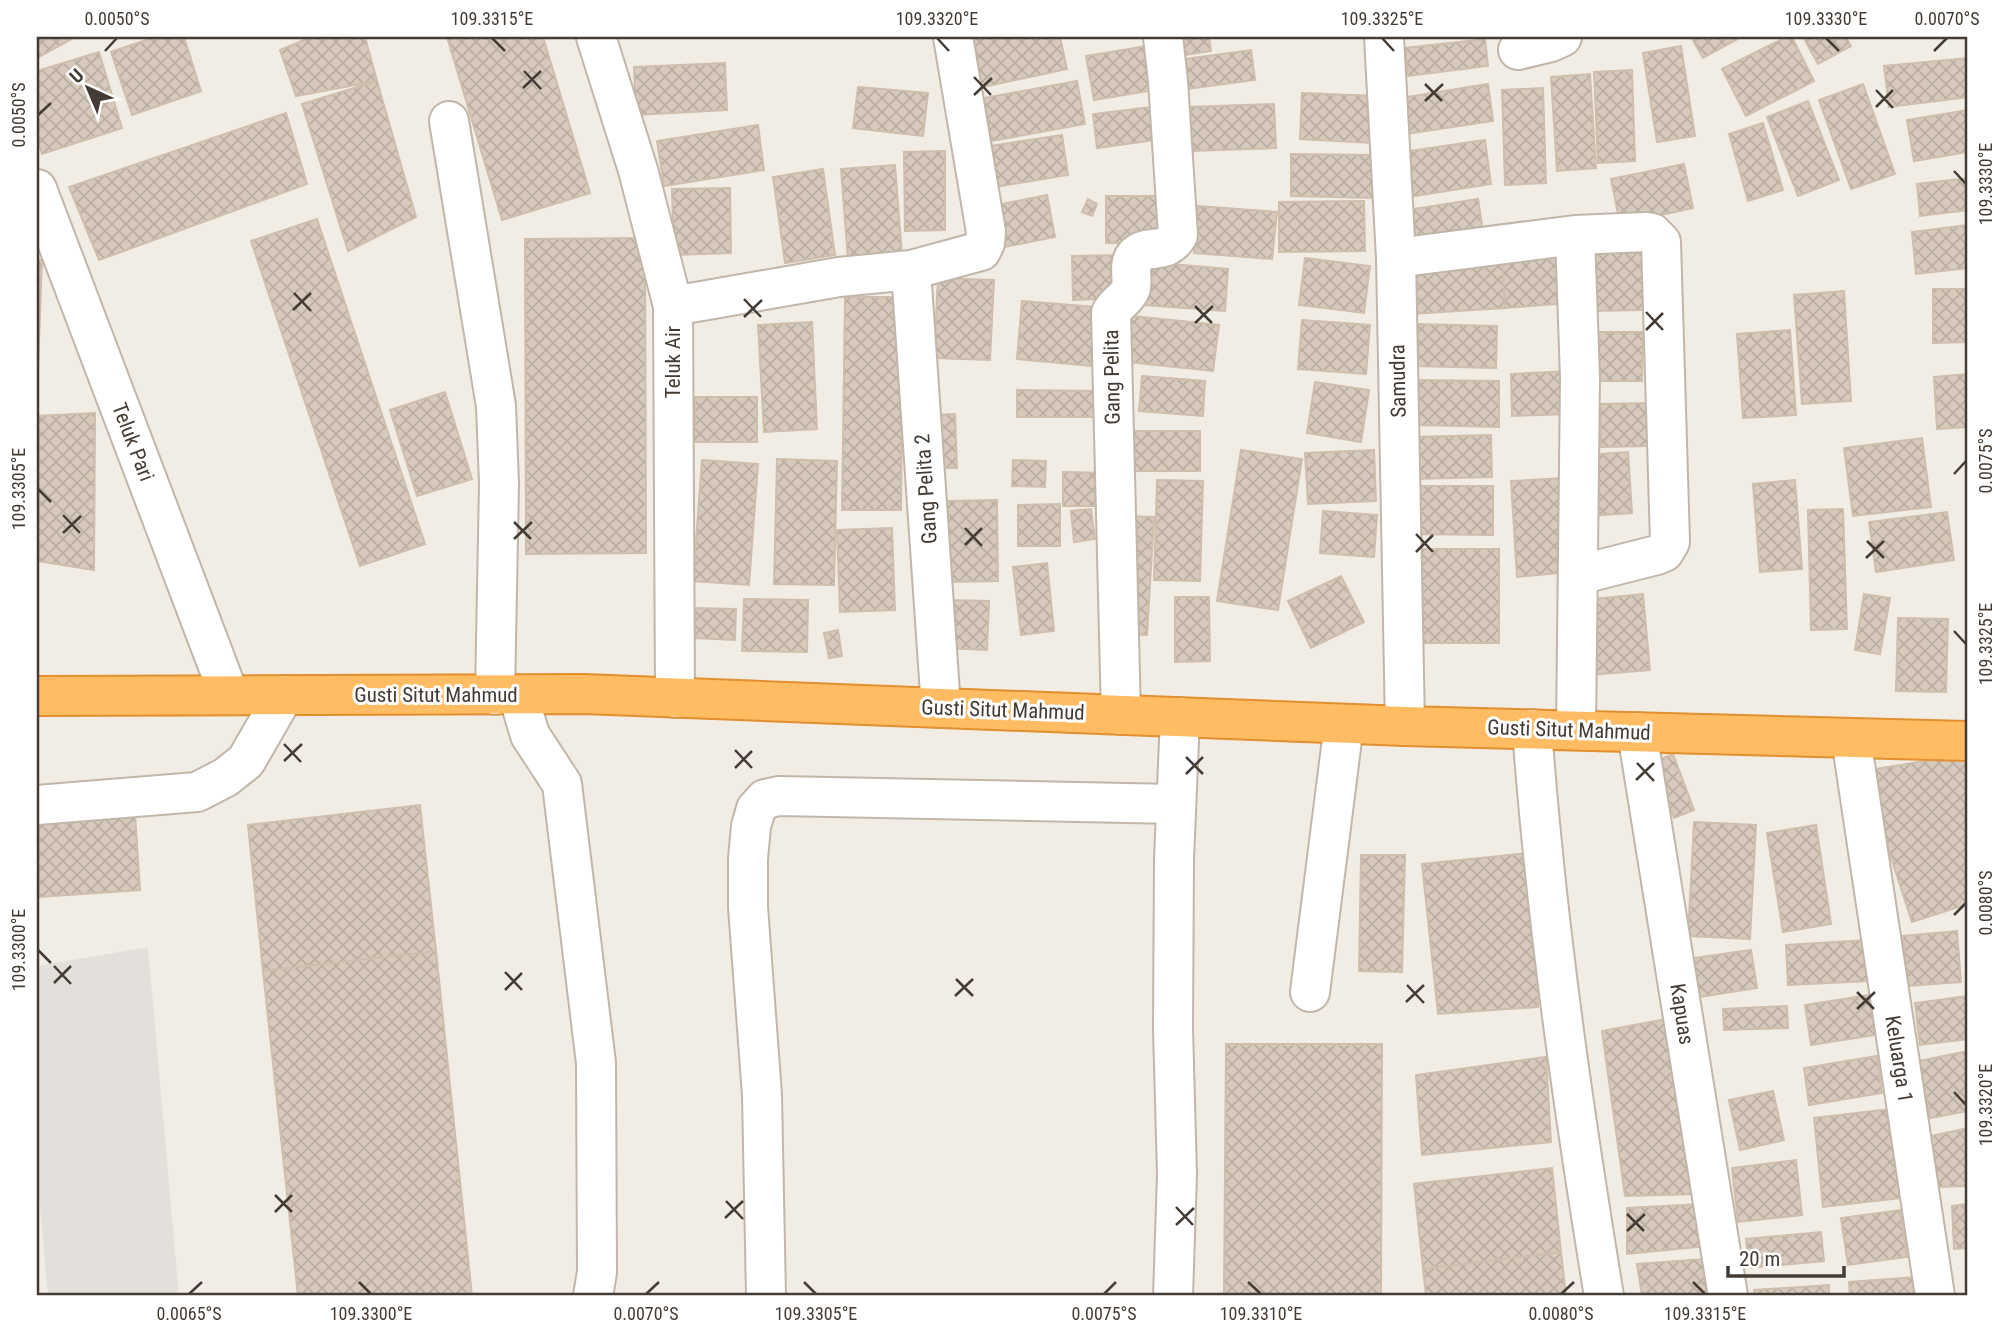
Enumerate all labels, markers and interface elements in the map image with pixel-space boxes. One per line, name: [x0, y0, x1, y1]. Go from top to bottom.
text: 0.0050°S: [84, 8, 150, 29]
text: 109.3315°E: [451, 8, 533, 29]
text: 109.3320°E: [896, 8, 978, 29]
text: 109.3325°E: [1341, 8, 1423, 29]
text: 109.3330°E: [1785, 8, 1867, 29]
text: 0.0070°S: [1914, 8, 1980, 29]
north arrow: [52, 52, 122, 122]
text: U: [65, 64, 88, 88]
text: 0.0050°S: [8, 82, 29, 148]
text: 109.3330°E: [1975, 143, 1996, 225]
street label: Teluk Air: [661, 326, 685, 398]
street label: Gang Pelita: [1099, 329, 1125, 425]
street label: Samudra: [1385, 344, 1411, 418]
street label: Teluk Pari: [107, 400, 159, 484]
text: 0.0075°S: [1975, 428, 1996, 494]
street label: Gang Pelita 2: [910, 433, 942, 545]
text: 109.3305°E: [8, 448, 29, 530]
text: 109.3325°E: [1975, 603, 1996, 685]
street label: Gusti Situt Mahmud: [354, 683, 518, 707]
street label: Gusti Situt Mahmud: [921, 695, 1085, 725]
street label: Gusti Situt Mahmud: [1487, 715, 1651, 745]
text: 0.0080°S: [1975, 870, 1996, 936]
text: 109.3300°E: [8, 909, 29, 991]
street label: Kapuas: [1665, 982, 1699, 1046]
street label: Keluarga 1: [1880, 1014, 1918, 1104]
text: 109.3320°E: [1975, 1064, 1996, 1146]
scale bar: [1728, 1235, 1844, 1279]
text: 20 m: [1739, 1247, 1780, 1271]
text: 0.0065°S: [156, 1303, 222, 1324]
text: 109.3300°E: [330, 1303, 412, 1324]
text: 0.0070°S: [613, 1303, 679, 1324]
text: 109.3305°E: [775, 1303, 857, 1324]
text: 0.0075°S: [1071, 1303, 1137, 1324]
text: 109.3310°E: [1220, 1303, 1302, 1324]
text: 0.0080°S: [1528, 1303, 1594, 1324]
text: 109.3315°E: [1664, 1303, 1746, 1324]

